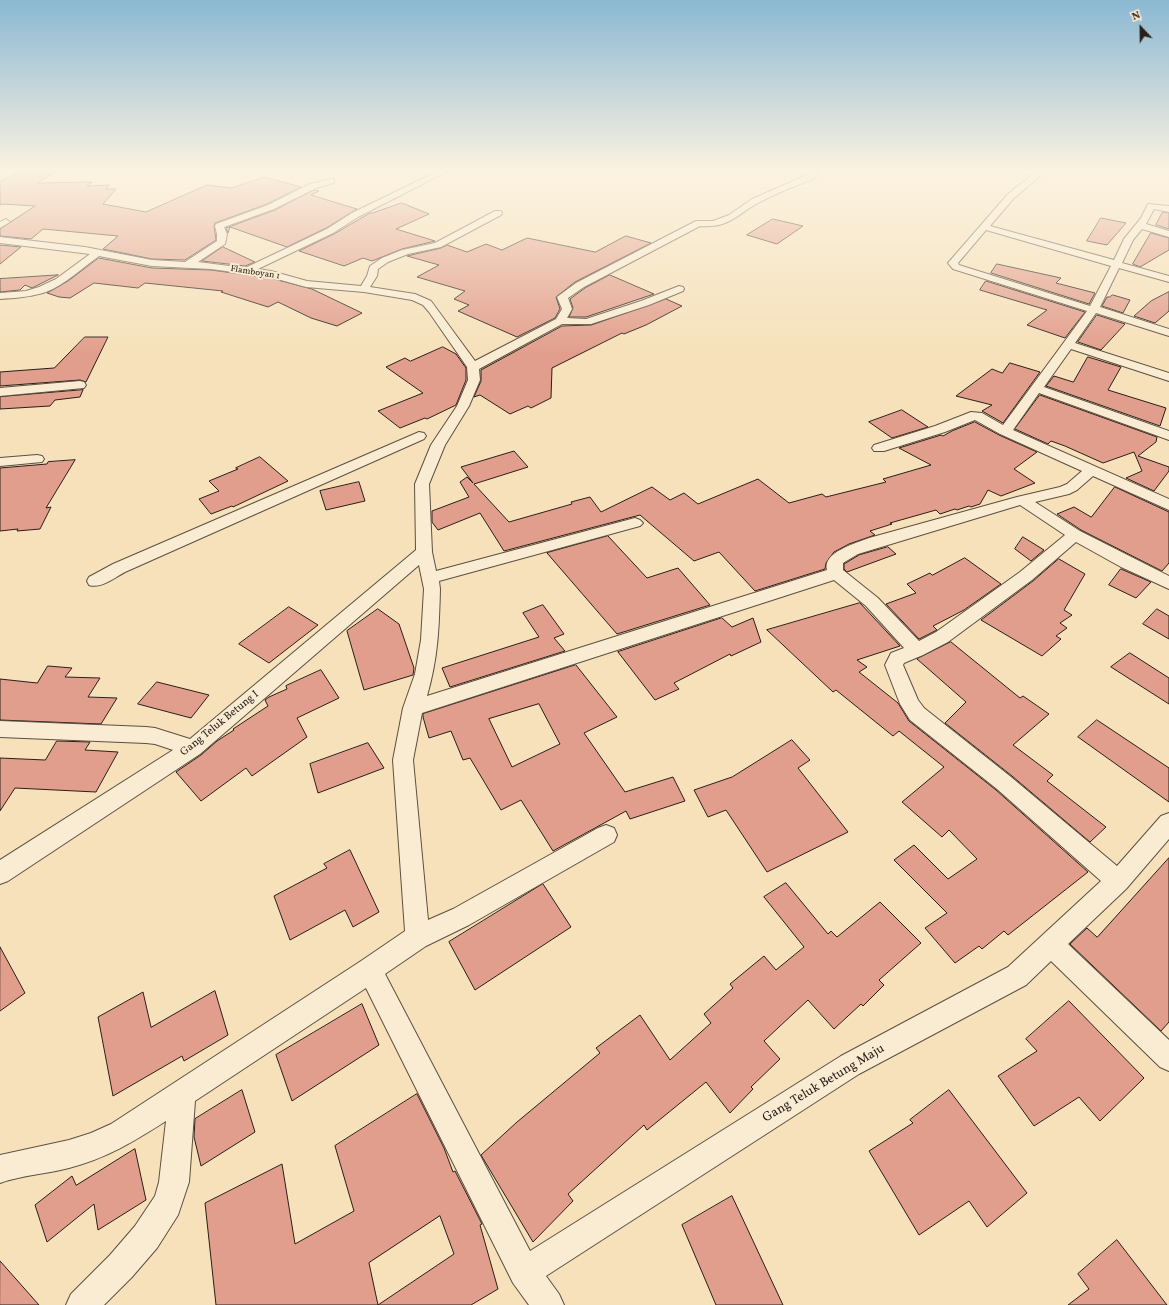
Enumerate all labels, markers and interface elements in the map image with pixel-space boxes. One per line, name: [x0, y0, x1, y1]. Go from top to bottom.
north arrow: [1121, 8, 1161, 48]
text: N: [1130, 8, 1143, 25]
street label: Flamboyan 1: [230, 264, 280, 282]
street label: Gang Teluk Betung I: [178, 688, 262, 760]
street label: Gang Teluk Betung Maju: [760, 1041, 888, 1127]

